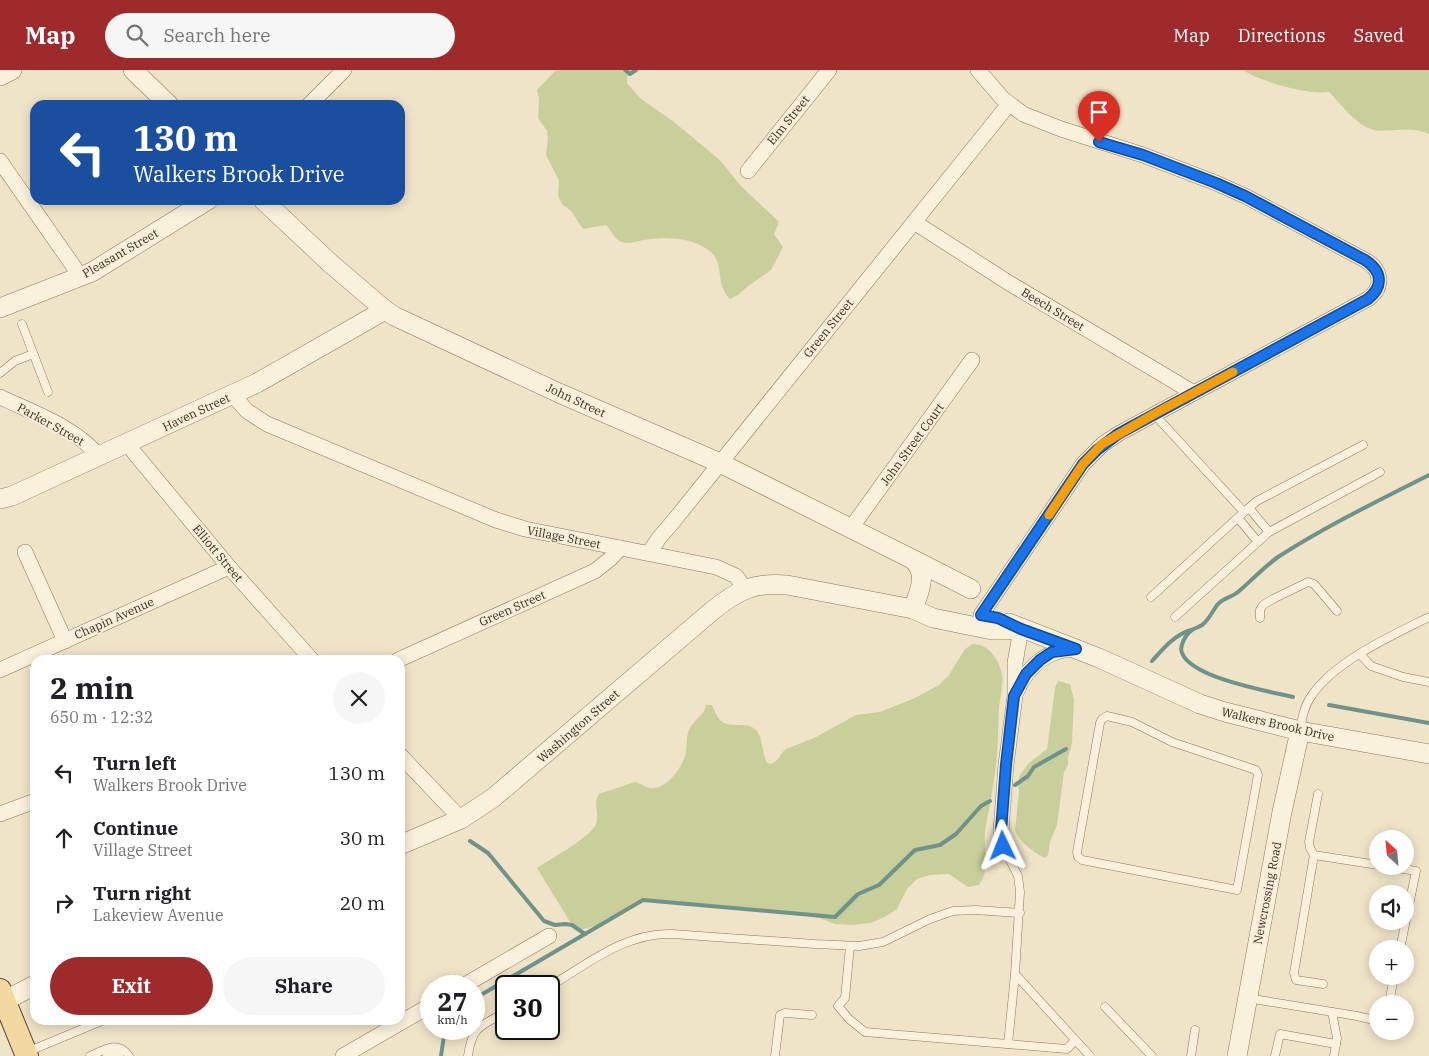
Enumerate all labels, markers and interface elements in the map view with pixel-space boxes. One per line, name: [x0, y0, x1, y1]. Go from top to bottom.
search box: [105, 13, 455, 58]
text: Map: [25, 19, 75, 51]
icon: search: [123, 21, 151, 49]
text: Search here: [163, 23, 270, 47]
text: Map: [1173, 24, 1210, 47]
text: Directions: [1238, 24, 1326, 47]
text: Saved: [1354, 24, 1404, 47]
pin: [1078, 91, 1120, 142]
street label: Elm Street: [764, 92, 812, 148]
icon: arrive: [1085, 98, 1113, 126]
text: 130 m: [133, 115, 238, 161]
icon: left: [50, 120, 115, 185]
text: Walkers Brook Drive: [133, 159, 345, 188]
street label: Pleasant Street: [79, 225, 161, 281]
street label: Beech Street: [1019, 284, 1087, 334]
street label: Green Street: [800, 296, 856, 360]
street label: John Street: [544, 380, 608, 420]
street label: Haven Street: [160, 390, 232, 434]
street label: Parker Street: [15, 399, 87, 449]
street label: John Street Court: [877, 400, 947, 488]
street label: Elliott Street: [190, 521, 246, 585]
street label: Village Street: [526, 523, 602, 551]
street label: Green Street: [477, 587, 547, 629]
street label: Chapin Avenue: [72, 594, 156, 642]
text: 2 min: [50, 668, 134, 707]
button: close: [333, 672, 385, 724]
street label: Washington Street: [534, 686, 622, 766]
street label: Walkers Brook Drive: [1220, 704, 1336, 744]
text: 650 m · 12:32: [50, 707, 153, 727]
text: Turn left: [93, 751, 176, 775]
icon: left: [50, 759, 78, 787]
text: 130 m: [328, 761, 385, 785]
text: Walkers Brook Drive: [93, 775, 247, 795]
text: Continue: [93, 816, 178, 840]
position arrow: [976, 819, 1028, 871]
icon: ahead: [50, 824, 78, 852]
text: 30 m: [340, 826, 385, 850]
north arrow: [1369, 830, 1414, 875]
map controls: [1369, 830, 1414, 1040]
text: Village Street: [93, 840, 192, 860]
street label: Newcrossing Road: [1250, 840, 1284, 946]
text: Turn right: [93, 881, 191, 905]
button: sound: [1369, 885, 1414, 930]
icon: right: [50, 889, 78, 917]
text: 20 m: [340, 891, 385, 915]
text: Lakeview Avenue: [93, 905, 223, 925]
button: +: [1369, 940, 1414, 985]
button: Exit: [50, 957, 213, 1015]
button: Share: [223, 957, 385, 1015]
speed limit sign: 30: [495, 975, 560, 1040]
text: 27: [437, 985, 468, 1018]
button: −: [1369, 995, 1414, 1040]
text: km/h: [437, 1012, 468, 1027]

